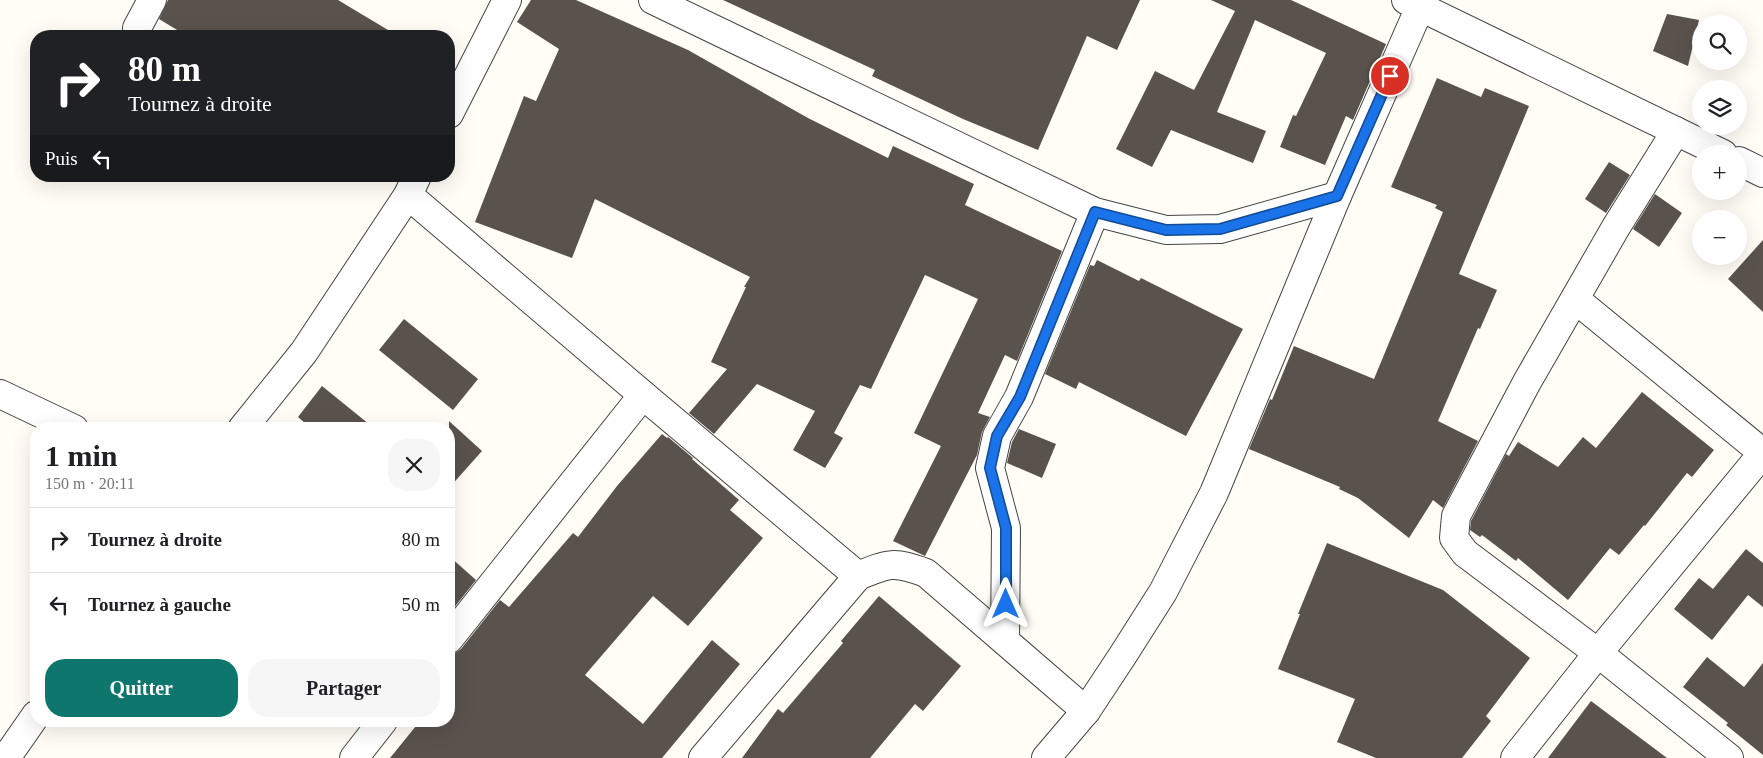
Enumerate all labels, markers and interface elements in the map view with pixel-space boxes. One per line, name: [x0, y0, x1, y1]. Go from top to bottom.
map controls: [1692, 15, 1747, 265]
button: search: [1692, 15, 1747, 70]
icon: right: [45, 50, 110, 115]
text: 80 m: [128, 50, 201, 89]
pin: [1369, 55, 1411, 97]
icon: arrive: [1376, 62, 1404, 90]
button: layers: [1692, 80, 1747, 135]
text: Tournez à droite: [128, 91, 272, 116]
icon: left: [88, 145, 116, 173]
button: +: [1692, 145, 1747, 200]
text: Puis: [45, 148, 78, 169]
button: −: [1692, 210, 1747, 265]
text: 1 min: [45, 439, 118, 472]
button: close: [388, 439, 440, 491]
text: 150 m · 20:11: [45, 475, 135, 492]
icon: right: [45, 526, 73, 554]
text: Tournez à droite: [88, 529, 222, 550]
text: 80 m: [401, 529, 440, 550]
position arrow: [979, 577, 1031, 629]
icon: left: [45, 591, 73, 619]
text: Tournez à gauche: [88, 594, 231, 615]
text: 50 m: [401, 594, 440, 615]
button: Quitter: [45, 659, 238, 717]
button: Partager: [248, 659, 440, 717]

